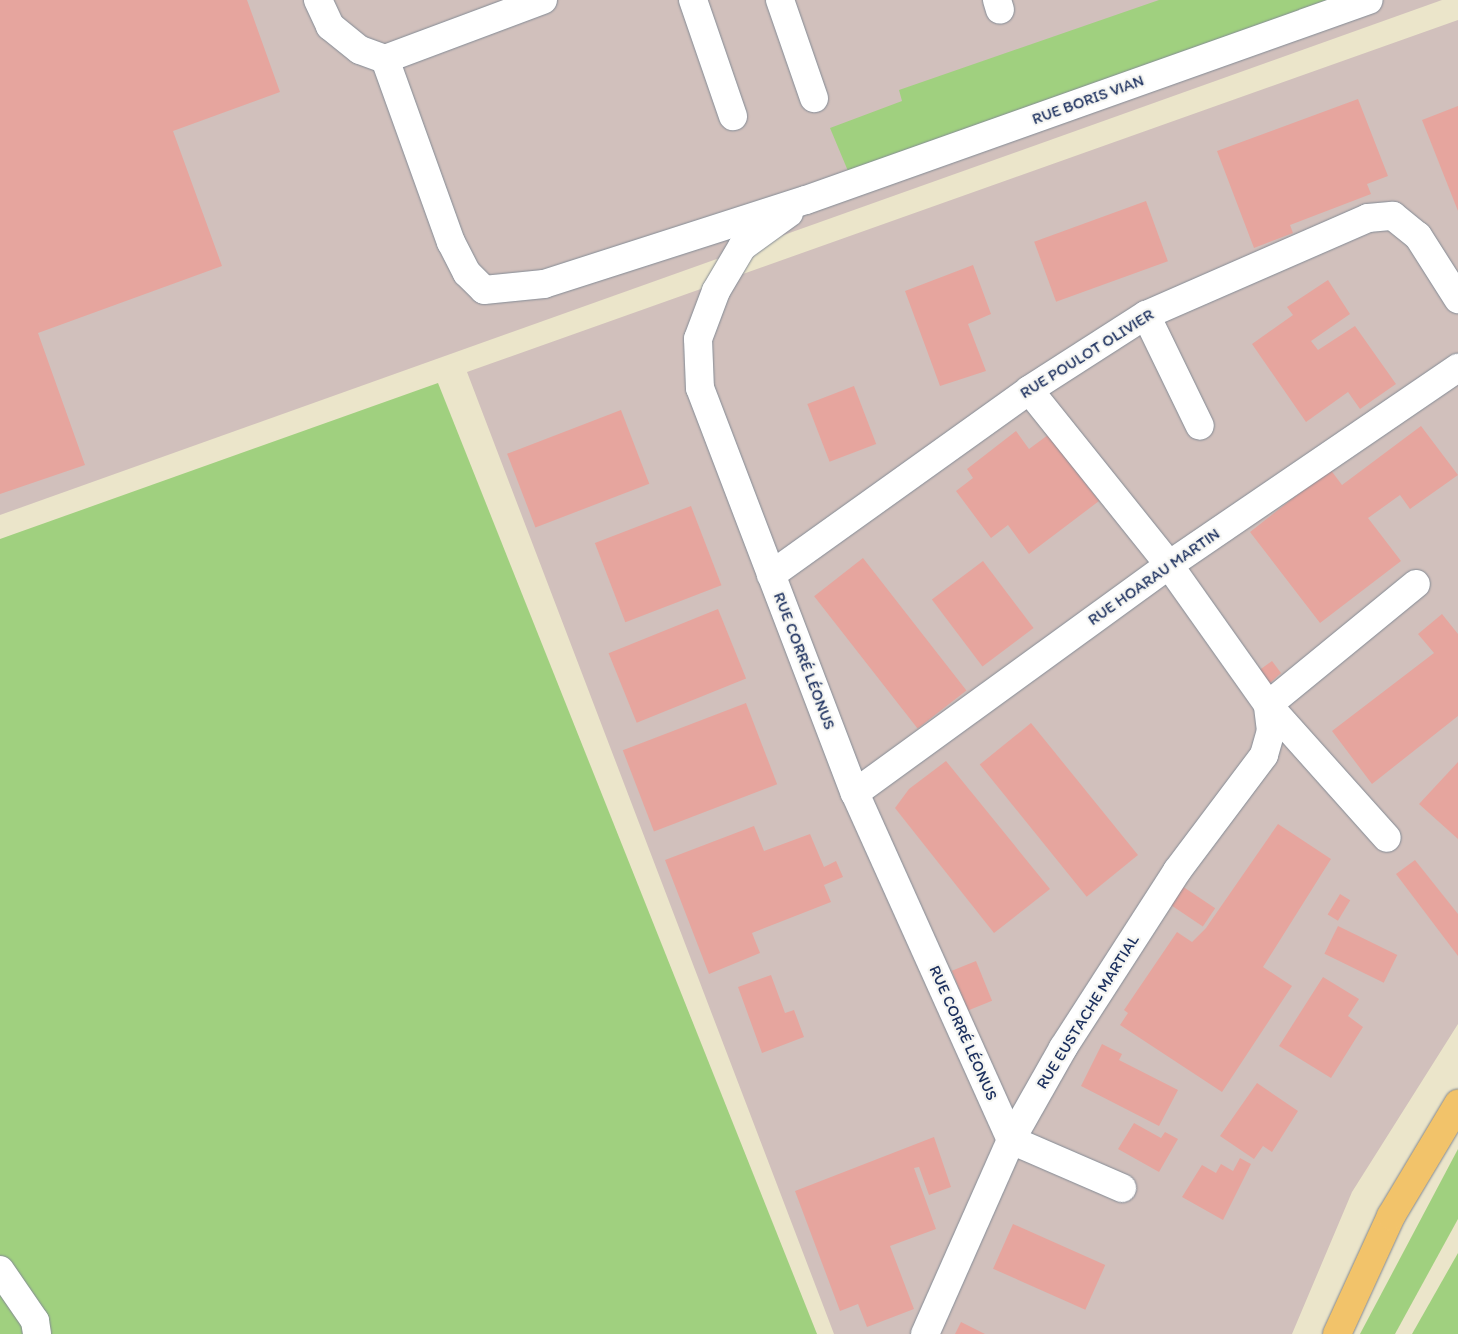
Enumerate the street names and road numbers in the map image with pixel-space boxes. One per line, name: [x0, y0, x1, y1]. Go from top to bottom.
street label: RUE BORIS VIAN: [1029, 71, 1147, 129]
street label: RUE POULOT OLIVIER: [1016, 305, 1158, 403]
street label: RUE HOARAU MARTIN: [1084, 524, 1224, 630]
street label: RUE CORRÉ LÉONUS: [769, 589, 839, 733]
street label: RUE EUSTACHE MARTIAL: [1033, 931, 1143, 1093]
street label: RUE CORRÉ LÉONUS: [925, 962, 1001, 1104]

